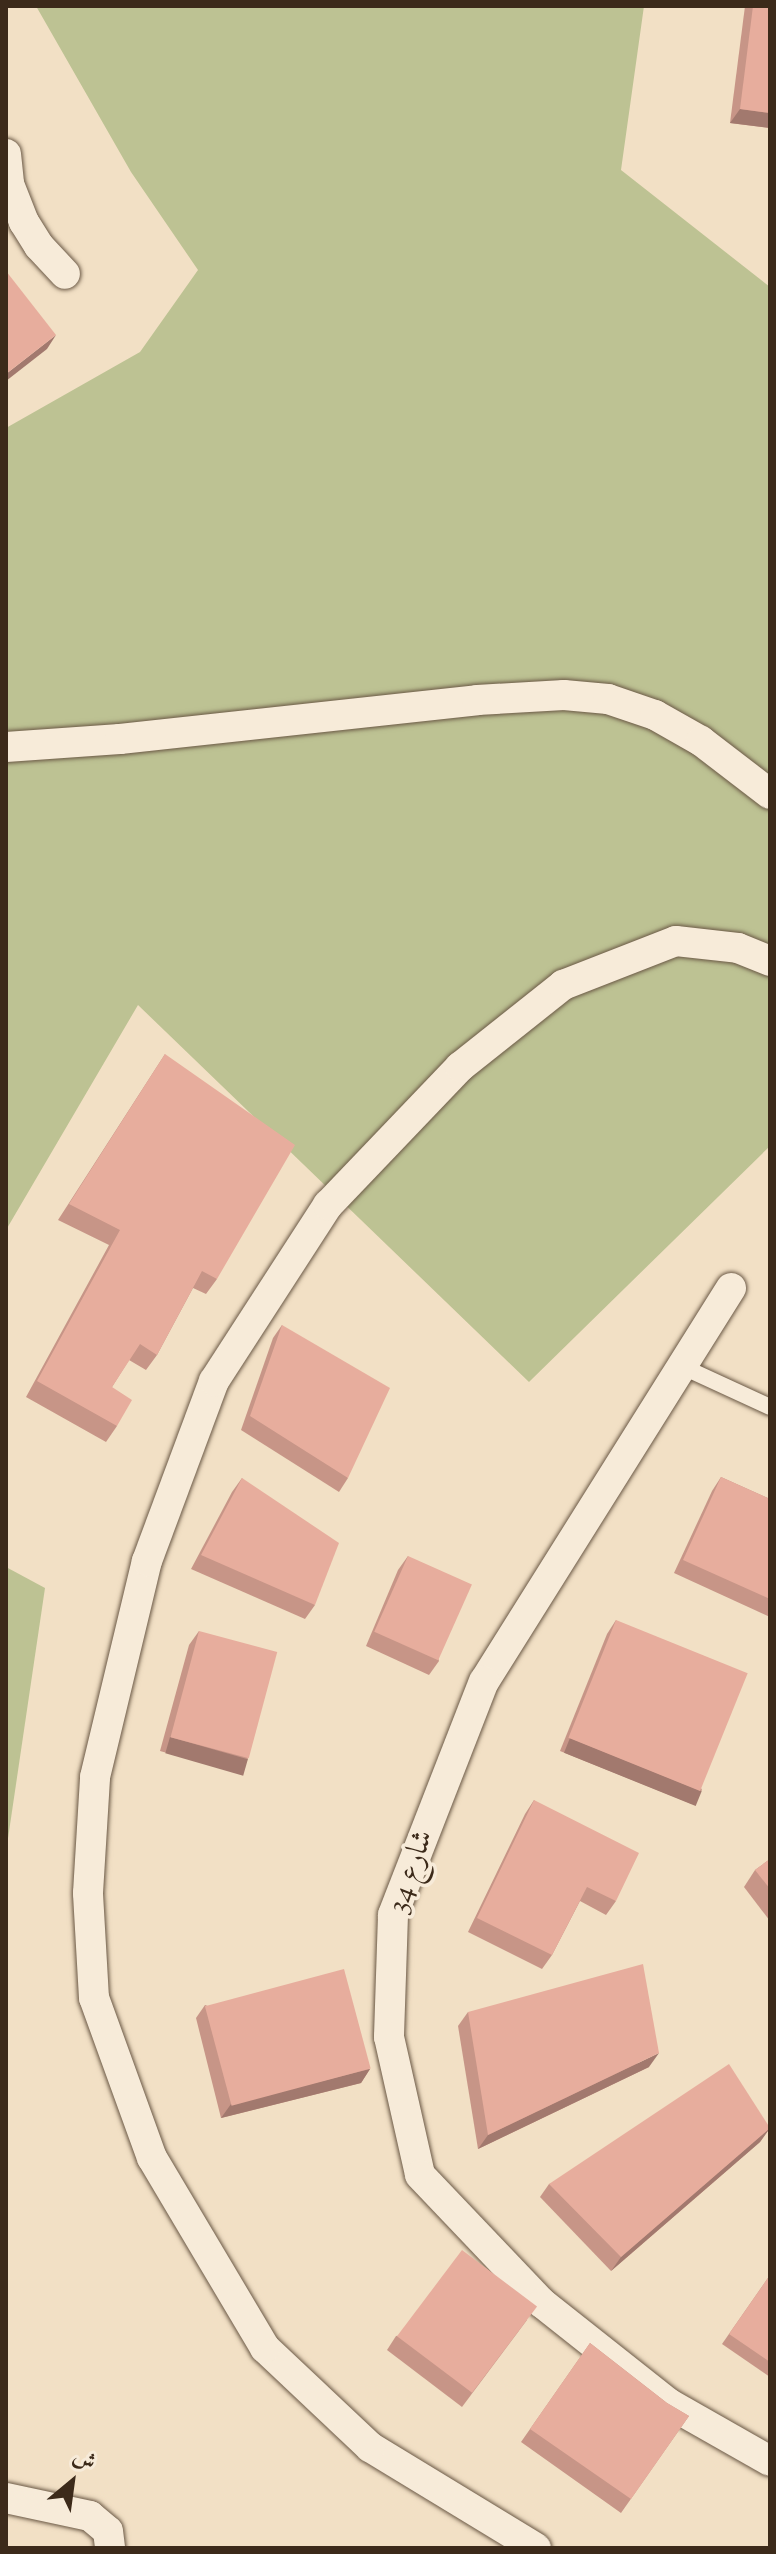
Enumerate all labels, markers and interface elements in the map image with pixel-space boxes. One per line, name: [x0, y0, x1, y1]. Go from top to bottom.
street label: شارع 34: [381, 1826, 443, 1918]
north arrow: [32, 2442, 112, 2522]
text: ش: [66, 2442, 101, 2480]

